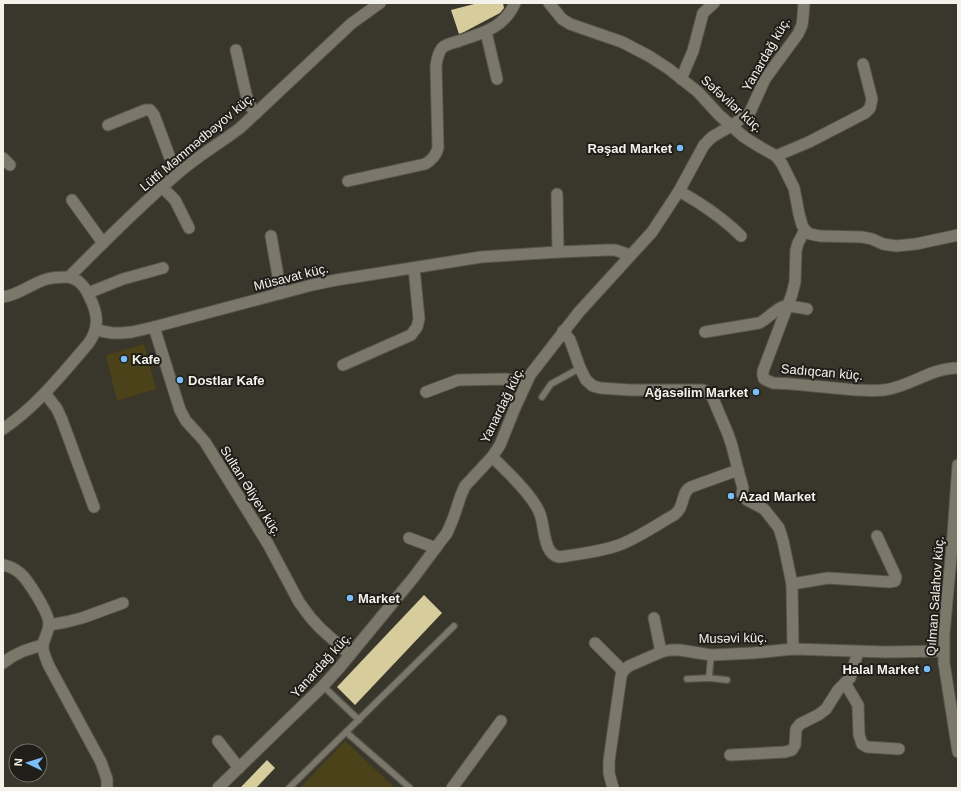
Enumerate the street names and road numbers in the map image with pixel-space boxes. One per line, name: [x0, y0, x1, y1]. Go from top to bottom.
street label: Yanardağ küç.: [739, 14, 793, 94]
street label: Səfəvilər küç.: [698, 72, 766, 136]
street label: Lütfi Məmmədbəyov küç.: [137, 90, 257, 194]
street label: Müsavat küç.: [252, 260, 330, 294]
street label: Sadıqcan küç.: [780, 361, 864, 383]
street label: Yanardağ küç.: [477, 364, 527, 446]
street label: Sultan Əliyev küç.: [217, 443, 285, 539]
street label: Qılman Salahov küç.: [923, 536, 947, 656]
street label: Yanardağ küç.: [288, 629, 354, 701]
street label: Musəvi küç.: [699, 630, 767, 646]

